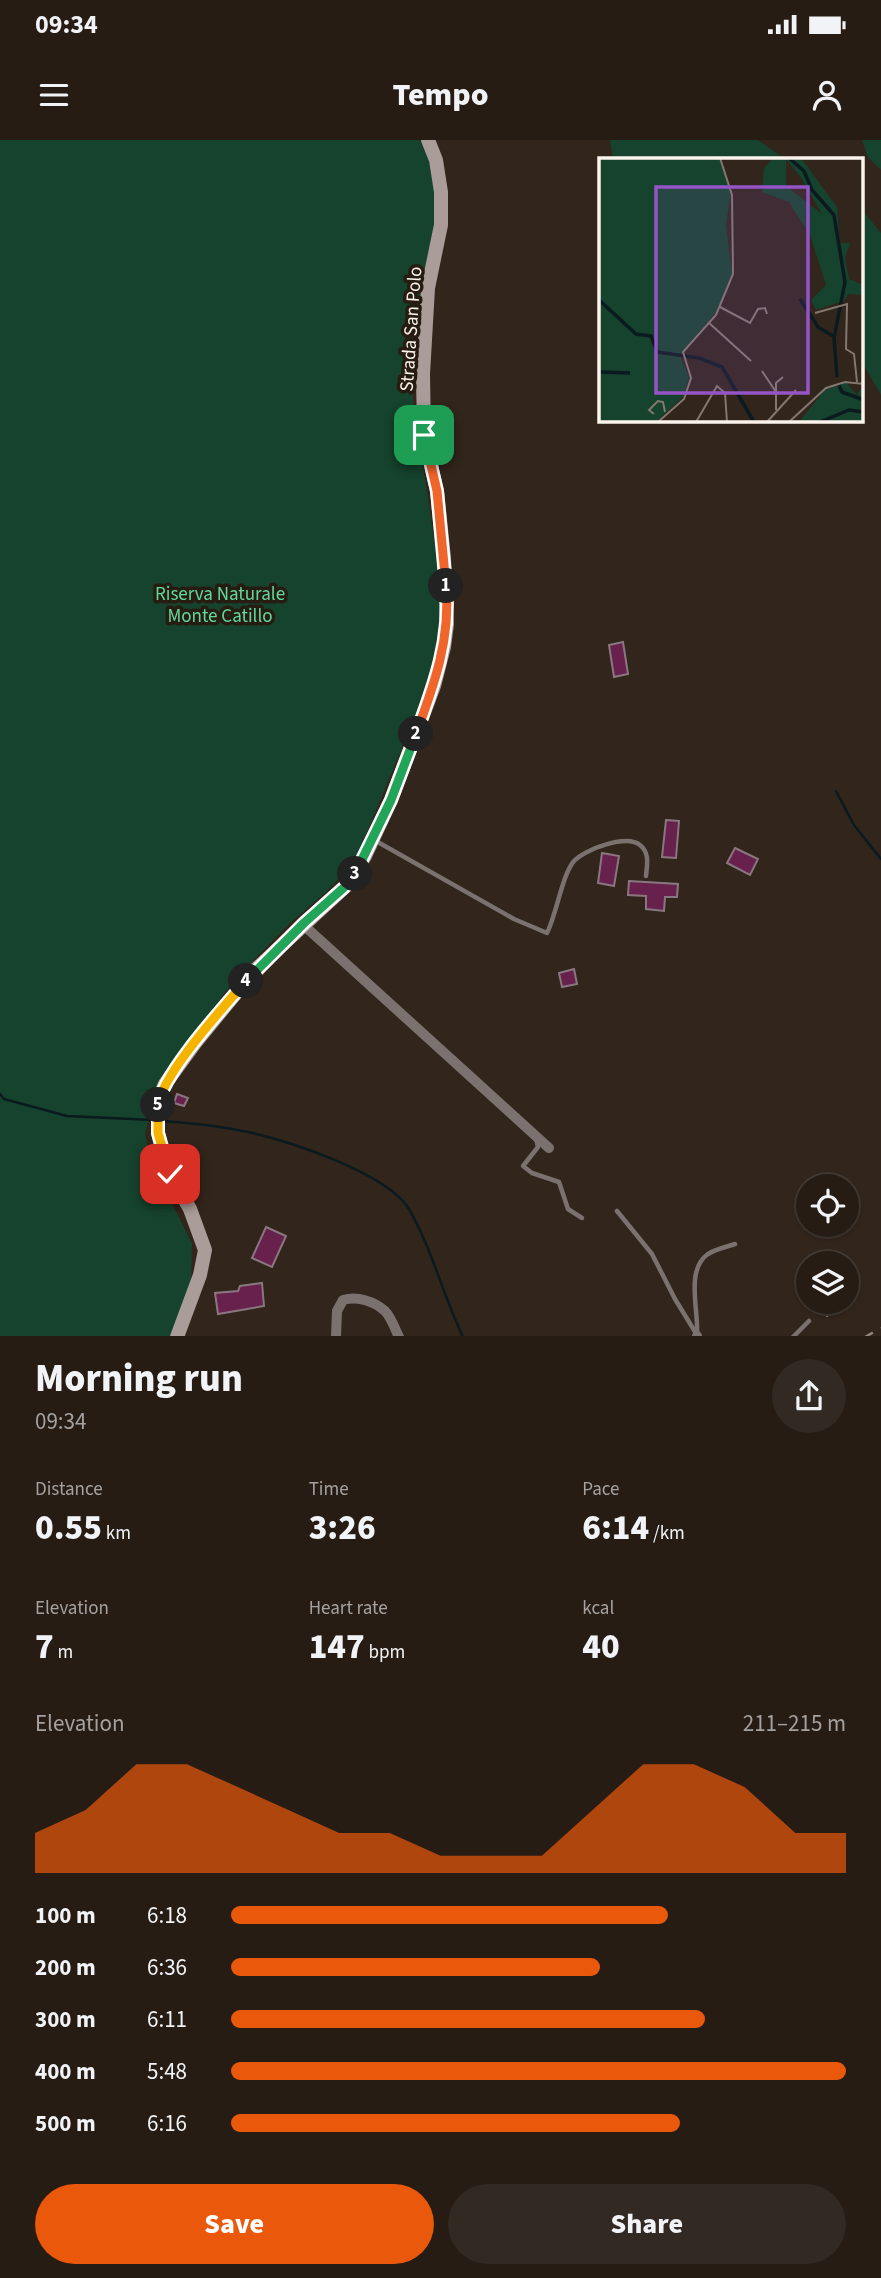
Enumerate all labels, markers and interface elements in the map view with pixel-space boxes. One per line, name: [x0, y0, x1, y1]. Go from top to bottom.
text: 09:34: [35, 6, 98, 43]
text: Tempo: [392, 72, 489, 118]
icon: menu: [35, 76, 73, 114]
icon: person: [808, 76, 846, 114]
inset map: [599, 158, 864, 422]
street label: Strada San Polo: [394, 266, 429, 393]
pin: [394, 405, 454, 465]
icon: arrive: [405, 416, 443, 454]
pin: 1: [428, 568, 464, 604]
text: 1: [440, 572, 451, 599]
park label: Riserva Naturale Monte Catillo: [155, 581, 285, 630]
pin: 2: [398, 716, 434, 752]
text: 2: [410, 720, 421, 747]
pin: 3: [338, 856, 372, 892]
text: 3: [349, 860, 360, 887]
pin: 4: [229, 964, 264, 998]
text: 4: [240, 967, 251, 994]
pin: 5: [140, 1088, 176, 1122]
text: 5: [152, 1091, 163, 1118]
pin: [140, 1144, 200, 1204]
icon: check: [151, 1155, 189, 1193]
map controls: [796, 1174, 859, 1314]
button: locate: [796, 1174, 859, 1237]
button: layers: [796, 1251, 859, 1314]
text: Morning run: [35, 1352, 243, 1406]
button: share: [772, 1359, 846, 1433]
text: 09:34: [35, 1405, 86, 1438]
text: Distance: [35, 1476, 103, 1503]
text: Time: [309, 1476, 349, 1503]
text: Pace: [582, 1476, 620, 1503]
text: 0.55: [35, 1503, 102, 1553]
text: 3:26: [309, 1503, 376, 1553]
text: 6:14: [582, 1503, 649, 1553]
text: km: [102, 1520, 131, 1547]
text: /km: [649, 1520, 685, 1547]
text: Elevation: [35, 1595, 109, 1622]
text: Heart rate: [309, 1595, 388, 1622]
text: kcal: [582, 1595, 614, 1622]
text: 7: [35, 1622, 54, 1672]
text: 147: [309, 1622, 365, 1672]
text: 40: [582, 1622, 620, 1672]
text: m: [54, 1639, 73, 1666]
text: bpm: [365, 1639, 405, 1666]
text: Elevation: [35, 1707, 125, 1740]
text: 211–215 m: [743, 1707, 846, 1740]
text: 100 m: [35, 1899, 96, 1932]
text: 6:18: [147, 1899, 187, 1932]
text: 200 m: [35, 1951, 96, 1984]
text: 6:36: [147, 1951, 187, 1984]
text: 300 m: [35, 2003, 96, 2036]
text: 6:11: [147, 2003, 187, 2036]
text: 400 m: [35, 2055, 96, 2088]
text: 5:48: [147, 2055, 187, 2088]
text: 500 m: [35, 2107, 96, 2140]
text: 6:16: [147, 2107, 187, 2140]
button: Save: [35, 2184, 434, 2264]
button: Share: [448, 2184, 846, 2264]

